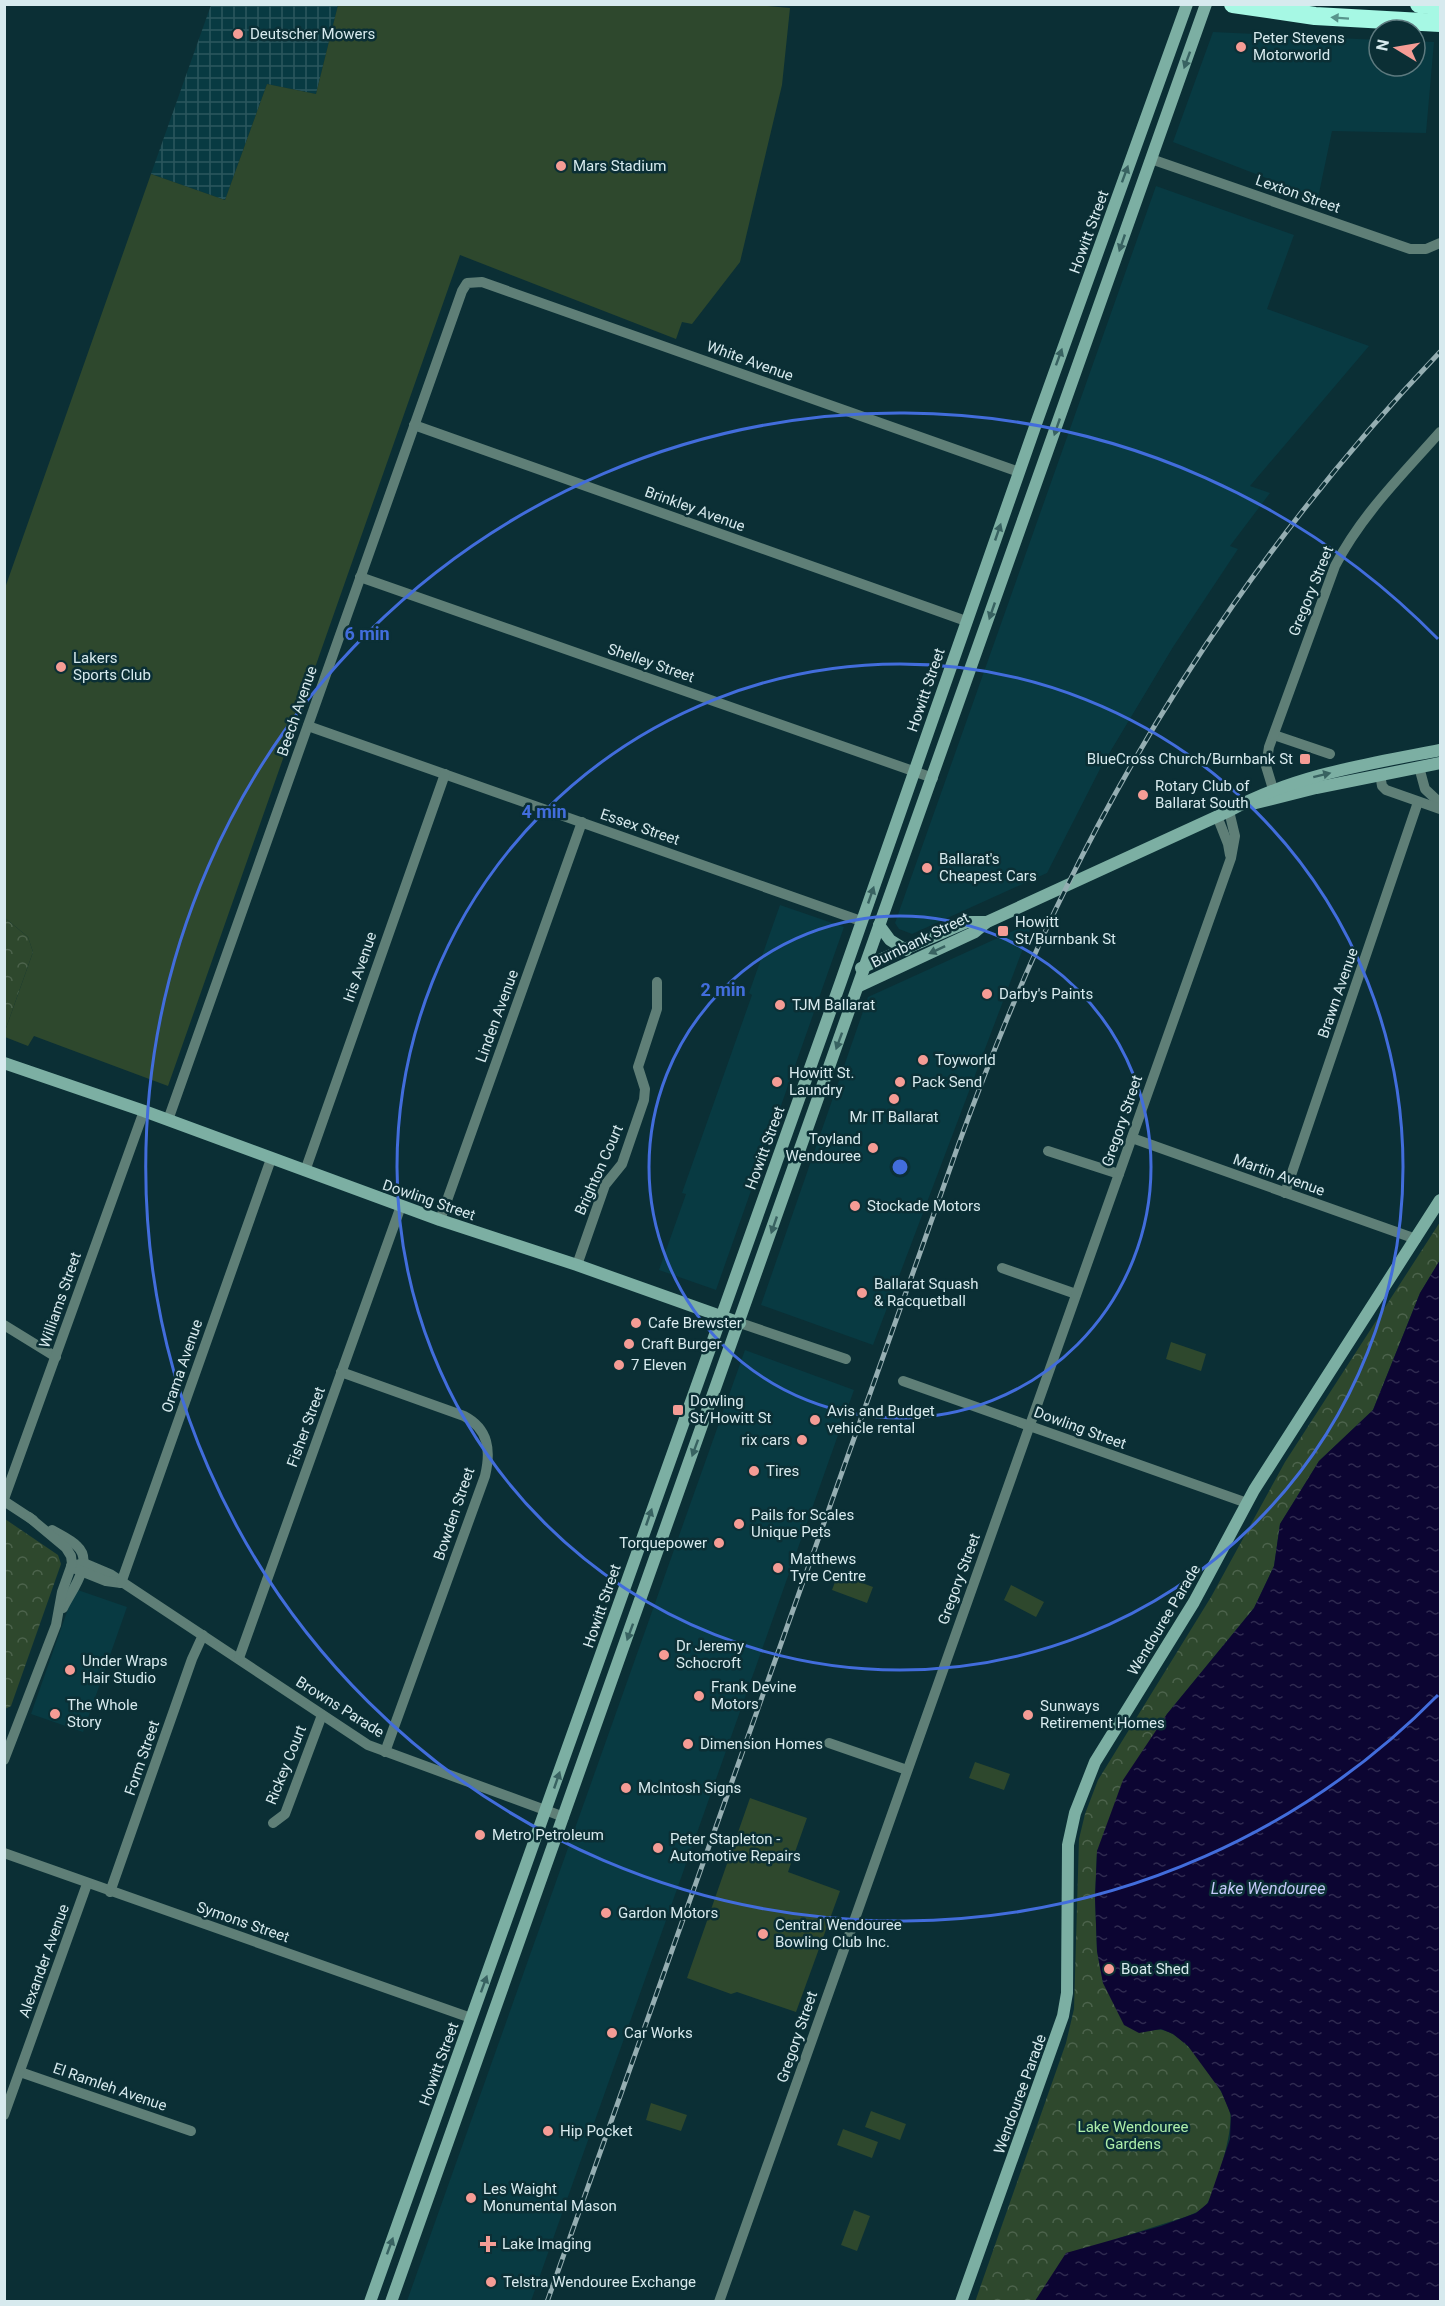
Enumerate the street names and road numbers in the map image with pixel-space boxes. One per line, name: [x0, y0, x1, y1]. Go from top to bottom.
street label: Lexton Street: [1253, 171, 1343, 217]
street label: Howitt Street: [1066, 188, 1112, 276]
street label: White Avenue: [704, 337, 796, 385]
street label: Brinkley Avenue: [642, 483, 748, 535]
street label: Gregory Street: [1285, 543, 1337, 639]
street label: Shelley Street: [605, 640, 697, 686]
street label: Howitt Street: [903, 646, 949, 734]
street label: Beech Avenue: [273, 664, 321, 758]
street label: Essex Street: [598, 805, 682, 849]
street label: Burnbank Street: [868, 908, 972, 971]
street label: Iris Avenue: [340, 929, 380, 1005]
street label: Brawn Avenue: [1314, 945, 1362, 1041]
street label: Linden Avenue: [472, 967, 522, 1065]
street label: Gregory Street: [1098, 1073, 1146, 1169]
street label: Howitt Street: [742, 1104, 788, 1192]
street label: Brighton Court: [571, 1122, 627, 1218]
street label: Martin Avenue: [1231, 1150, 1327, 1200]
street label: Dowling Street: [380, 1176, 478, 1224]
street label: Williams Street: [35, 1250, 85, 1350]
street label: Orama Avenue: [158, 1317, 206, 1415]
street label: Fisher Street: [283, 1384, 329, 1470]
street label: Dowling Street: [1031, 1403, 1129, 1453]
street label: Bowden Street: [430, 1465, 478, 1563]
street label: Gregory Street: [934, 1531, 984, 1627]
street label: Wendouree Parade: [1124, 1561, 1204, 1679]
street label: Howitt Street: [579, 1562, 625, 1650]
street label: Browns Parade: [293, 1673, 388, 1741]
street label: Form Street: [121, 1718, 163, 1798]
street label: Rickey Court: [262, 1723, 310, 1807]
street label: Symons Street: [194, 1898, 292, 1946]
street label: Alexander Avenue: [15, 1902, 73, 2020]
street label: Gregory Street: [773, 1989, 821, 2085]
street label: Howitt Street: [416, 2020, 462, 2108]
street label: Wendouree Parade: [990, 2032, 1050, 2156]
street label: El Ramleh Avenue: [51, 2059, 169, 2115]

